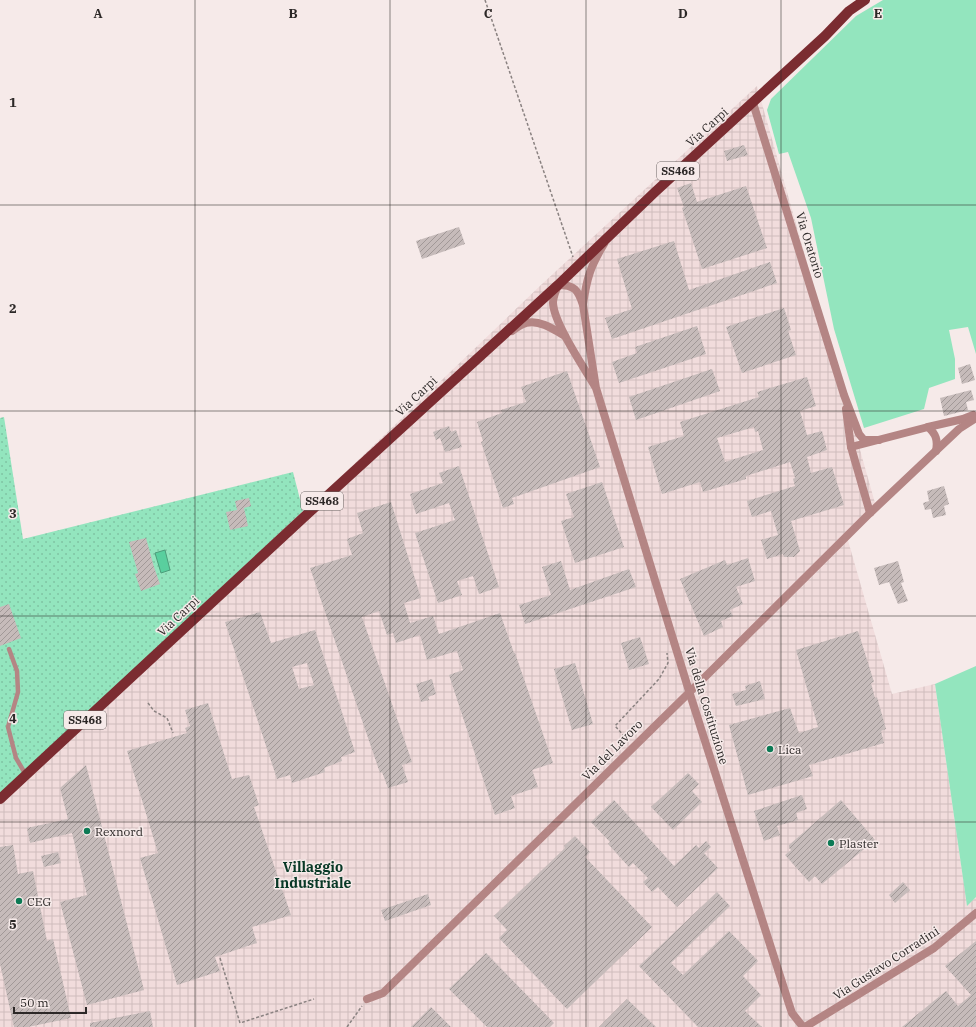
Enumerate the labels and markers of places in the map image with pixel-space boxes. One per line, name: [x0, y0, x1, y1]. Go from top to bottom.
place label: Lica: [778, 742, 802, 757]
marker: Lica: [765, 744, 775, 754]
place label: Rexnord: [95, 824, 143, 839]
marker: Rexnord: [82, 826, 92, 836]
place label: Plaster: [839, 836, 879, 851]
marker: Plaster: [826, 838, 836, 848]
place label: CEG: [27, 894, 51, 909]
marker: CEG: [14, 896, 24, 906]

